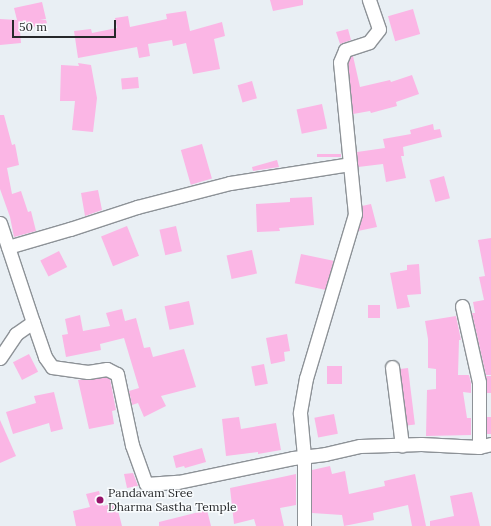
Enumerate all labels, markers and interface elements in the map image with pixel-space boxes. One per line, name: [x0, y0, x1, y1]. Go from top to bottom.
scale bar: [14, 12, 118, 38]
text: 50 m: [19, 19, 47, 34]
place label: Pandavam Sree Dharma Sastha Temple: [108, 486, 236, 514]
marker: Pandavam Sree Dharma Sastha Temple: [95, 495, 105, 505]

